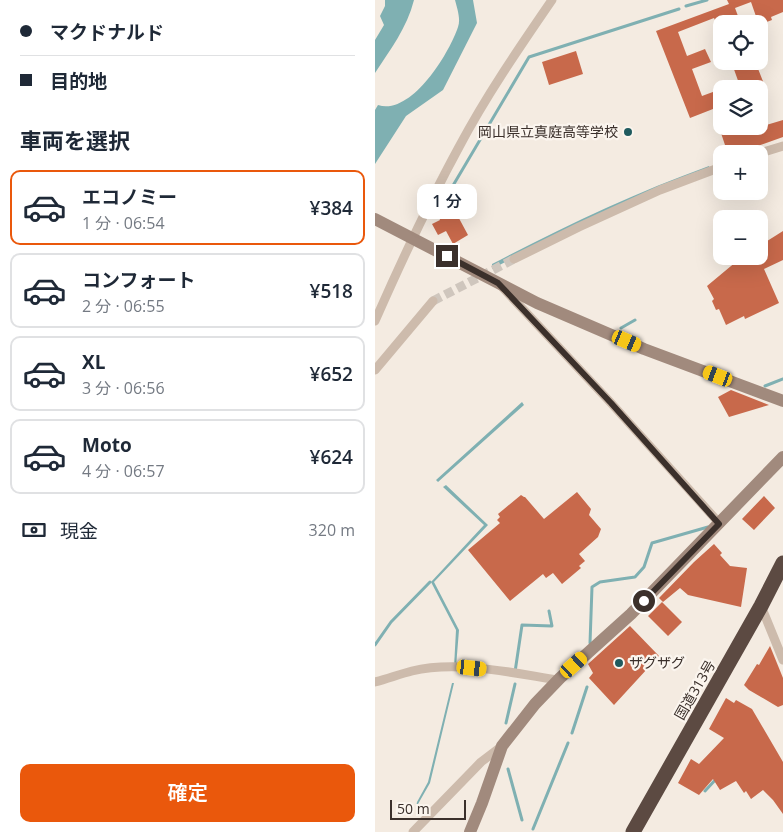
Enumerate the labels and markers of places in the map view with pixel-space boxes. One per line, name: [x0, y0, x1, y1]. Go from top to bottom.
place label: 岡山県立真庭高等学校: [478, 122, 618, 141]
marker: 岡山県立真庭高等学校: [622, 126, 634, 138]
place label: ザグザグ: [629, 653, 685, 672]
marker: ザグザグ: [613, 657, 625, 669]

